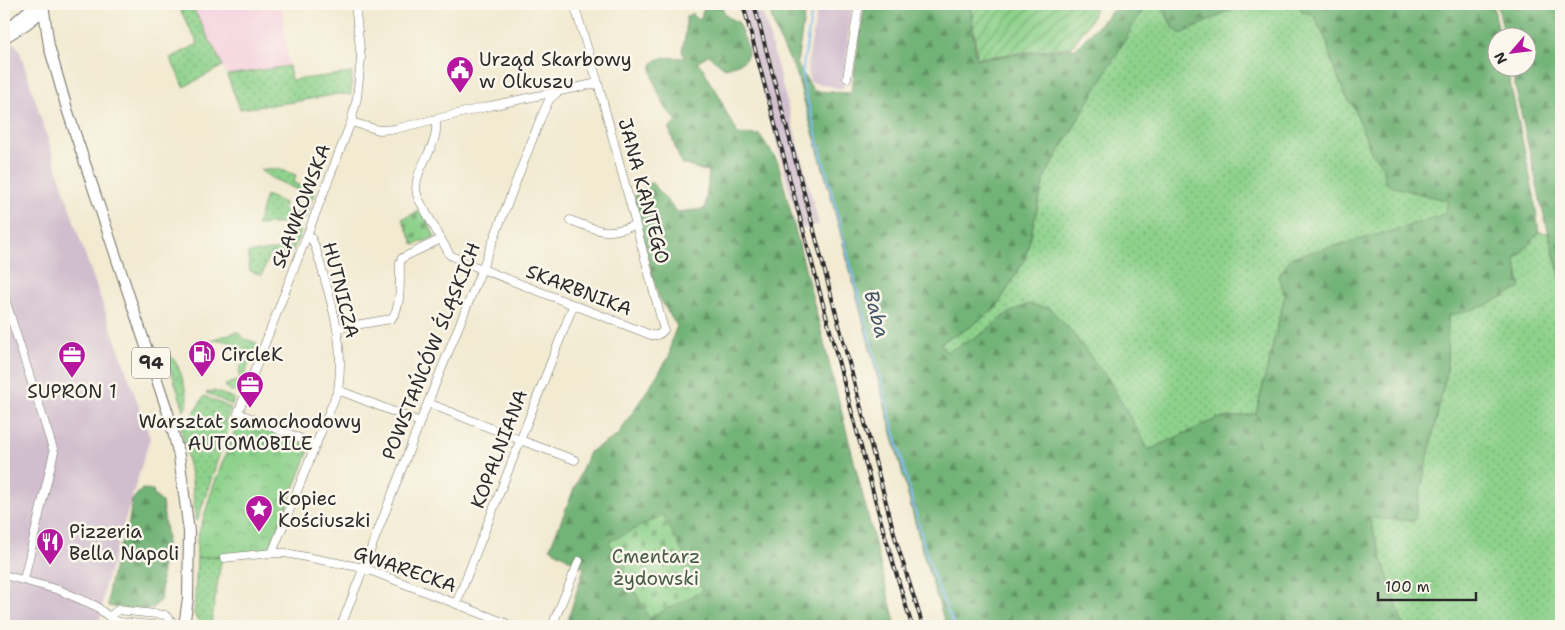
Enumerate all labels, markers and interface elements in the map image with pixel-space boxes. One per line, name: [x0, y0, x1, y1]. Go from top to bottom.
north arrow: [1488, 28, 1538, 78]
place label: Urząd Skarbowy w Olkuszu: [479, 47, 632, 94]
text: N: [1490, 49, 1511, 67]
public building icon: Urząd Skarbowy w Olkuszu: [445, 55, 475, 94]
street label: JANA KANTEGO: [613, 115, 675, 267]
street label: SŁAWKOWSKA: [266, 140, 336, 272]
street label: POWSTAŃCÓW ŚLĄSKICH: [375, 238, 486, 463]
street label: HUTNICZA: [317, 239, 365, 341]
street label: SKARBNIKA: [523, 258, 636, 322]
water label: Baba: [858, 287, 896, 341]
fuel station icon: CircleK: [187, 339, 217, 378]
office icon: SUPRON 1: [57, 340, 87, 379]
place label: CircleK: [221, 342, 283, 367]
road number: 94: [132, 348, 170, 378]
office icon: Warsztat samochodowy AUTOMOBILE: [235, 370, 265, 409]
place label: SUPRON 1: [27, 379, 117, 404]
street label: KOPALNIANA: [465, 386, 533, 512]
place label: Warsztat samochodowy AUTOMOBILE: [139, 409, 361, 456]
place label: Kopiec Kościuszki: [278, 486, 371, 533]
place icon: Kopiec Kościuszki: [244, 494, 274, 533]
place label: Pizzeria Bella Napoli: [69, 519, 179, 566]
restaurant icon: Pizzeria Bella Napoli: [35, 527, 65, 566]
street label: GWARECKA: [350, 540, 460, 598]
park label: Cmentarz żydowski: [612, 544, 700, 591]
scale bar: [1378, 570, 1475, 602]
text: 100 m: [1385, 577, 1430, 597]

